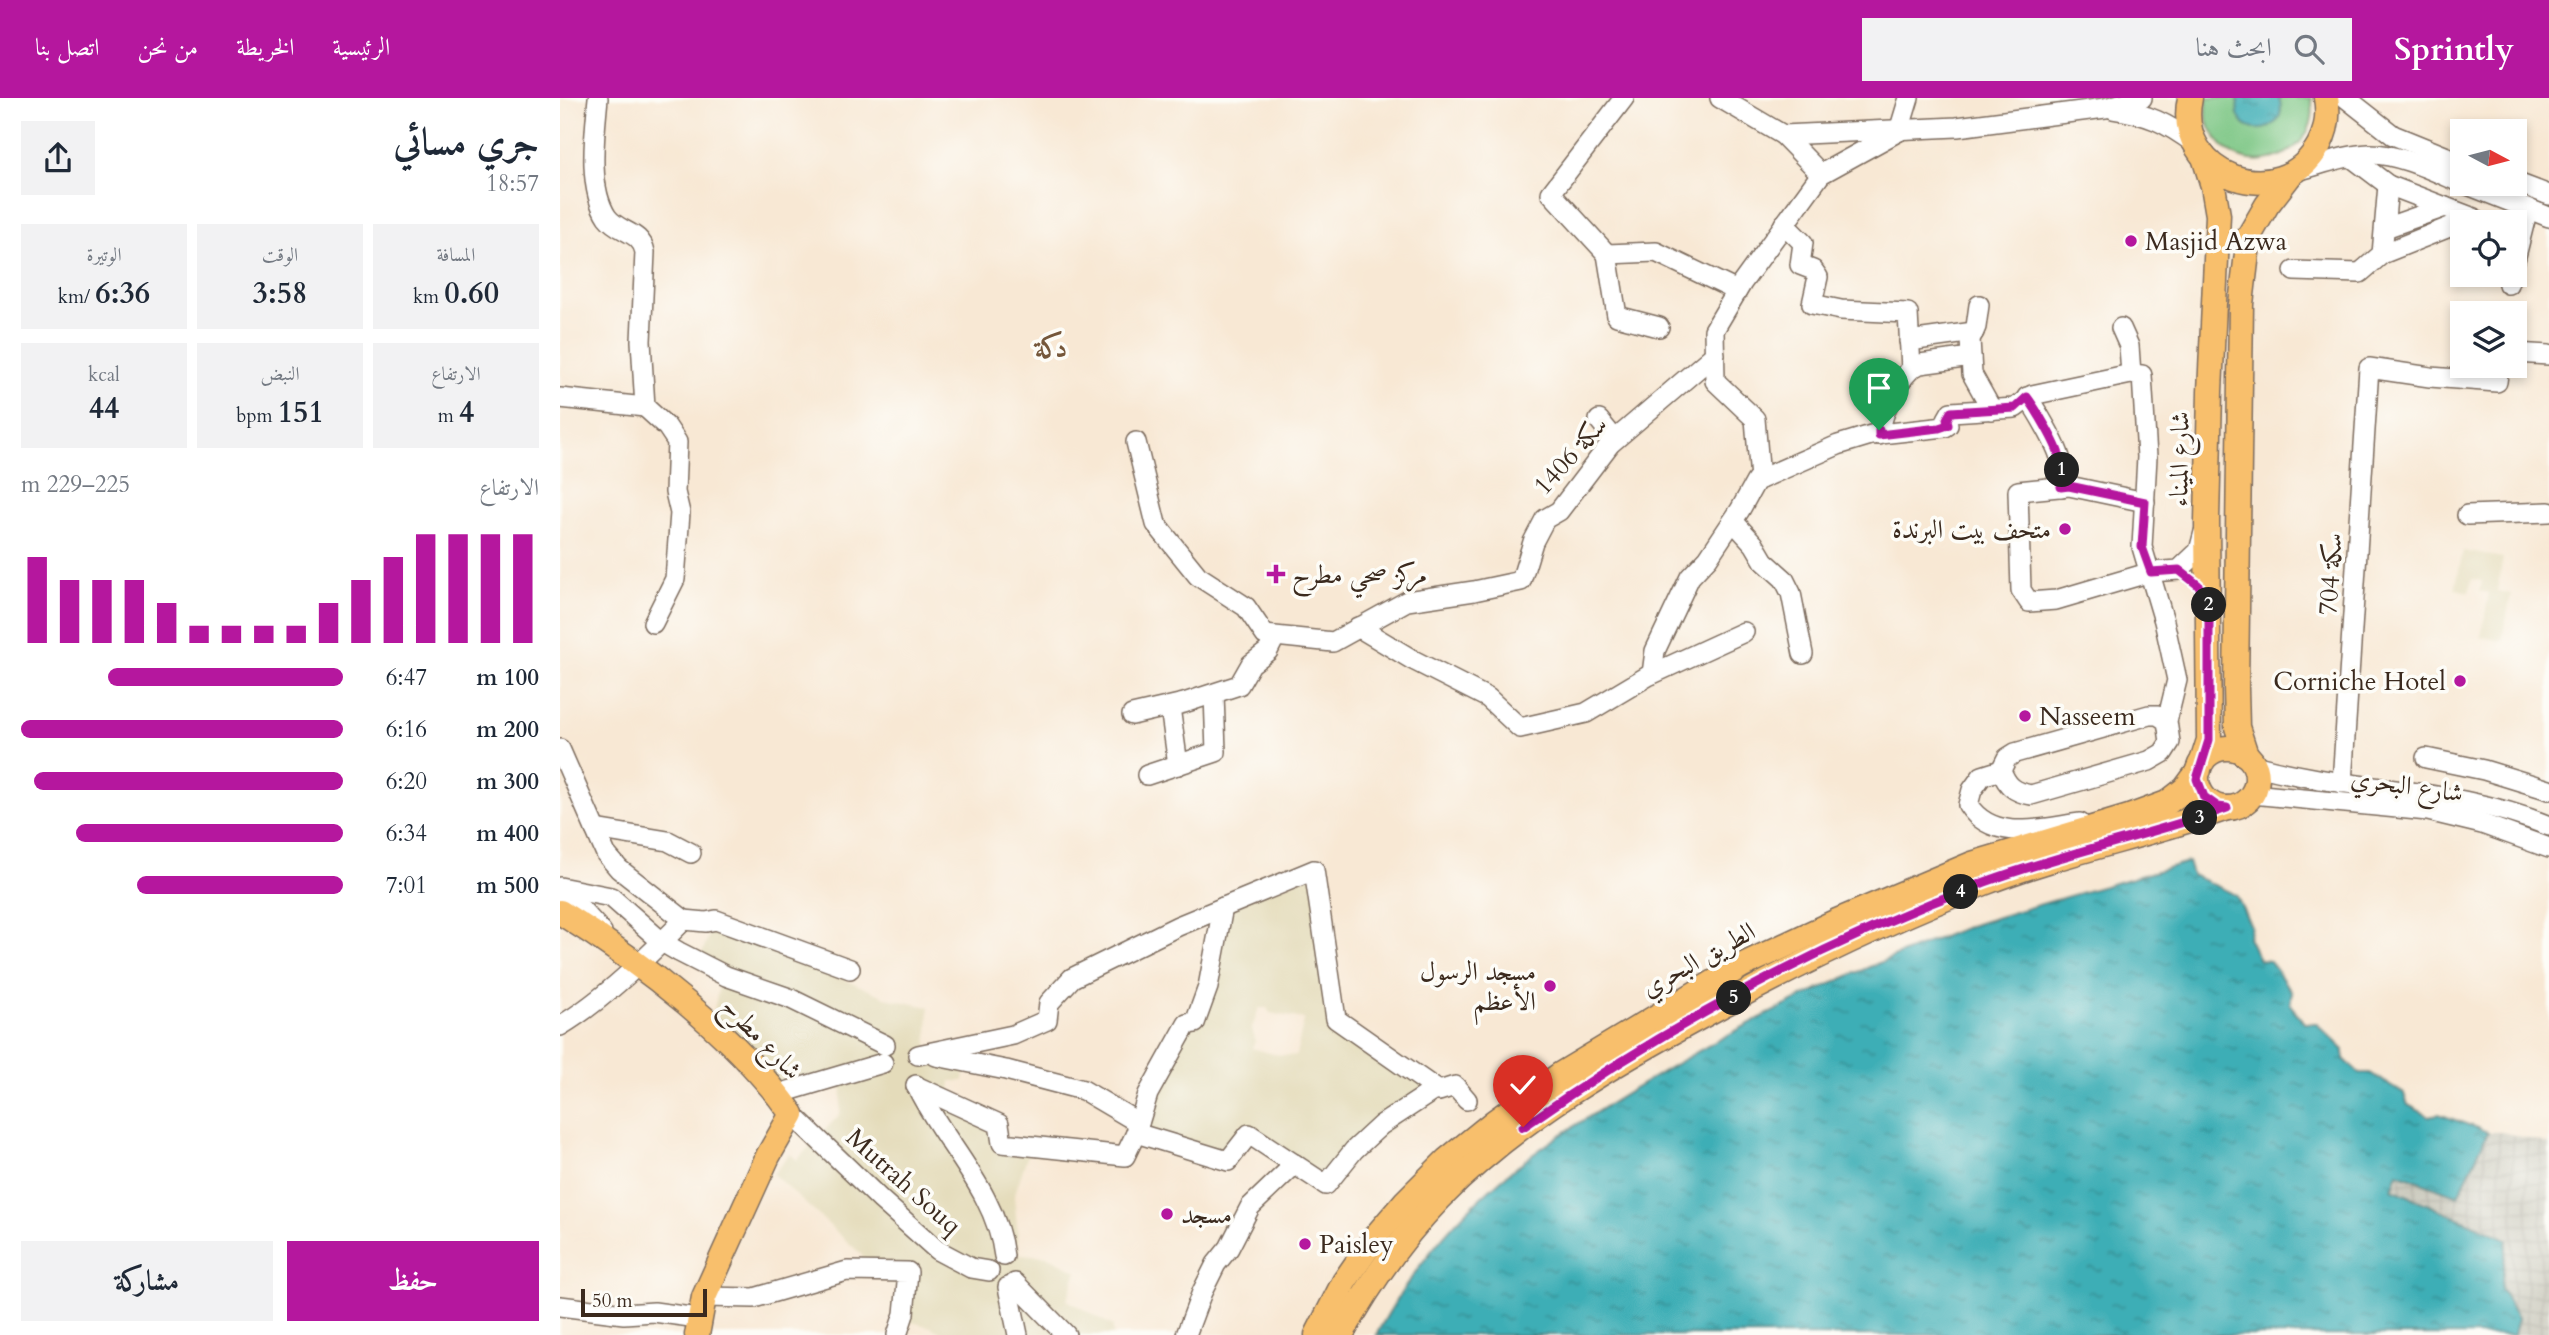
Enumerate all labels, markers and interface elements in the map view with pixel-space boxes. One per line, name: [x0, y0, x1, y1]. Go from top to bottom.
search box: [1862, 18, 2352, 81]
text: Sprintly: [2394, 27, 2514, 72]
text: ابحث هنا: [2196, 30, 2272, 65]
icon: search: [2290, 30, 2328, 68]
text: اتصل بنا: [35, 31, 99, 64]
text: من نحن: [137, 31, 198, 64]
text: الخريطة: [236, 31, 295, 64]
text: الرئيسية: [333, 31, 390, 64]
text: جري مسائي: [393, 116, 539, 168]
north arrow: [2450, 119, 2527, 196]
map controls: [2450, 119, 2527, 378]
button: share: [21, 121, 95, 195]
text: 18:57: [486, 168, 539, 199]
button: locate: [2450, 210, 2527, 287]
place label: Masjid Azwa: [2145, 224, 2287, 259]
marker: Masjid Azwa: [2123, 233, 2139, 249]
text: الوتيرة: [86, 242, 122, 268]
text: الوقت: [262, 242, 298, 268]
text: المسافة: [437, 242, 475, 268]
text: 6:36: [95, 273, 150, 314]
text: 3:58: [253, 273, 307, 314]
text: 0.60: [444, 273, 499, 314]
text: /km: [58, 284, 95, 310]
text: km: [413, 284, 444, 310]
button: layers: [2450, 301, 2527, 378]
district label: دكة: [1033, 329, 1067, 367]
pin: [1849, 358, 1909, 430]
text: النبض: [260, 361, 300, 387]
text: الارتفاع: [431, 361, 481, 387]
text: kcal: [88, 362, 120, 388]
icon: arrive: [1860, 369, 1898, 407]
text: 44: [89, 388, 119, 429]
text: 151: [278, 392, 324, 433]
text: 4: [459, 392, 474, 433]
text: bpm: [236, 403, 278, 429]
text: m: [438, 403, 459, 429]
street label: 1406 سكة: [1525, 408, 1615, 503]
street label: شارع الميناء: [2161, 411, 2202, 507]
pin: 1: [2044, 452, 2080, 488]
text: 1: [2057, 456, 2066, 482]
text: 225–229 m: [21, 469, 130, 500]
text: الارتفاع: [479, 472, 539, 503]
place label: متحف بيت البرندة: [1892, 512, 2051, 547]
marker: متحف بيت البرندة: [2057, 521, 2073, 537]
street label: سكة 704: [2310, 532, 2351, 616]
place label: مركز صحي مطرح: [1292, 557, 1427, 599]
marker: مركز صحي مطرح: [1266, 564, 1286, 584]
pin: 2: [2192, 588, 2226, 622]
text: 2: [2204, 591, 2213, 617]
text: 6:47: [386, 662, 427, 693]
text: 100 m: [476, 662, 539, 693]
place label: Corniche Hotel: [2273, 664, 2446, 699]
marker: Corniche Hotel: [2452, 673, 2468, 689]
place label: Nasseem: [2039, 699, 2135, 734]
marker: Nasseem: [2017, 708, 2033, 724]
text: 6:16: [386, 714, 427, 745]
text: 200 m: [476, 714, 539, 745]
street label: شارع البحري: [2348, 760, 2465, 815]
text: 6:20: [386, 766, 427, 797]
text: 300 m: [476, 766, 539, 797]
pin: 3: [2182, 800, 2218, 836]
text: 3: [2195, 804, 2204, 830]
text: 6:34: [386, 818, 427, 849]
text: 400 m: [476, 818, 539, 849]
text: 7:01: [386, 870, 427, 901]
text: 500 m: [476, 870, 539, 901]
pin: 4: [1944, 874, 1978, 910]
text: 4: [1956, 878, 1965, 904]
street label: الطريق البحري: [1635, 914, 1763, 1008]
place label: مسجد الرسول الأعظم: [1420, 954, 1536, 1026]
marker: مسجد الرسول الأعظم: [1542, 978, 1558, 994]
pin: 5: [1716, 981, 1752, 1016]
text: 5: [1729, 984, 1738, 1010]
street label: شارع مطرح: [709, 989, 810, 1092]
pin: [1493, 1055, 1553, 1127]
icon: check: [1504, 1066, 1542, 1104]
street label: Mutrah Souq: [838, 1120, 969, 1243]
place label: مسجد: [1181, 1197, 1232, 1232]
marker: مسجد: [1159, 1206, 1175, 1222]
place label: Paisley: [1319, 1227, 1394, 1262]
marker: Paisley: [1297, 1236, 1313, 1252]
button: مشاركة: [21, 1241, 273, 1321]
button: حفظ: [287, 1241, 539, 1321]
scale bar: [581, 1286, 707, 1318]
text: 50 m: [592, 1288, 633, 1314]

